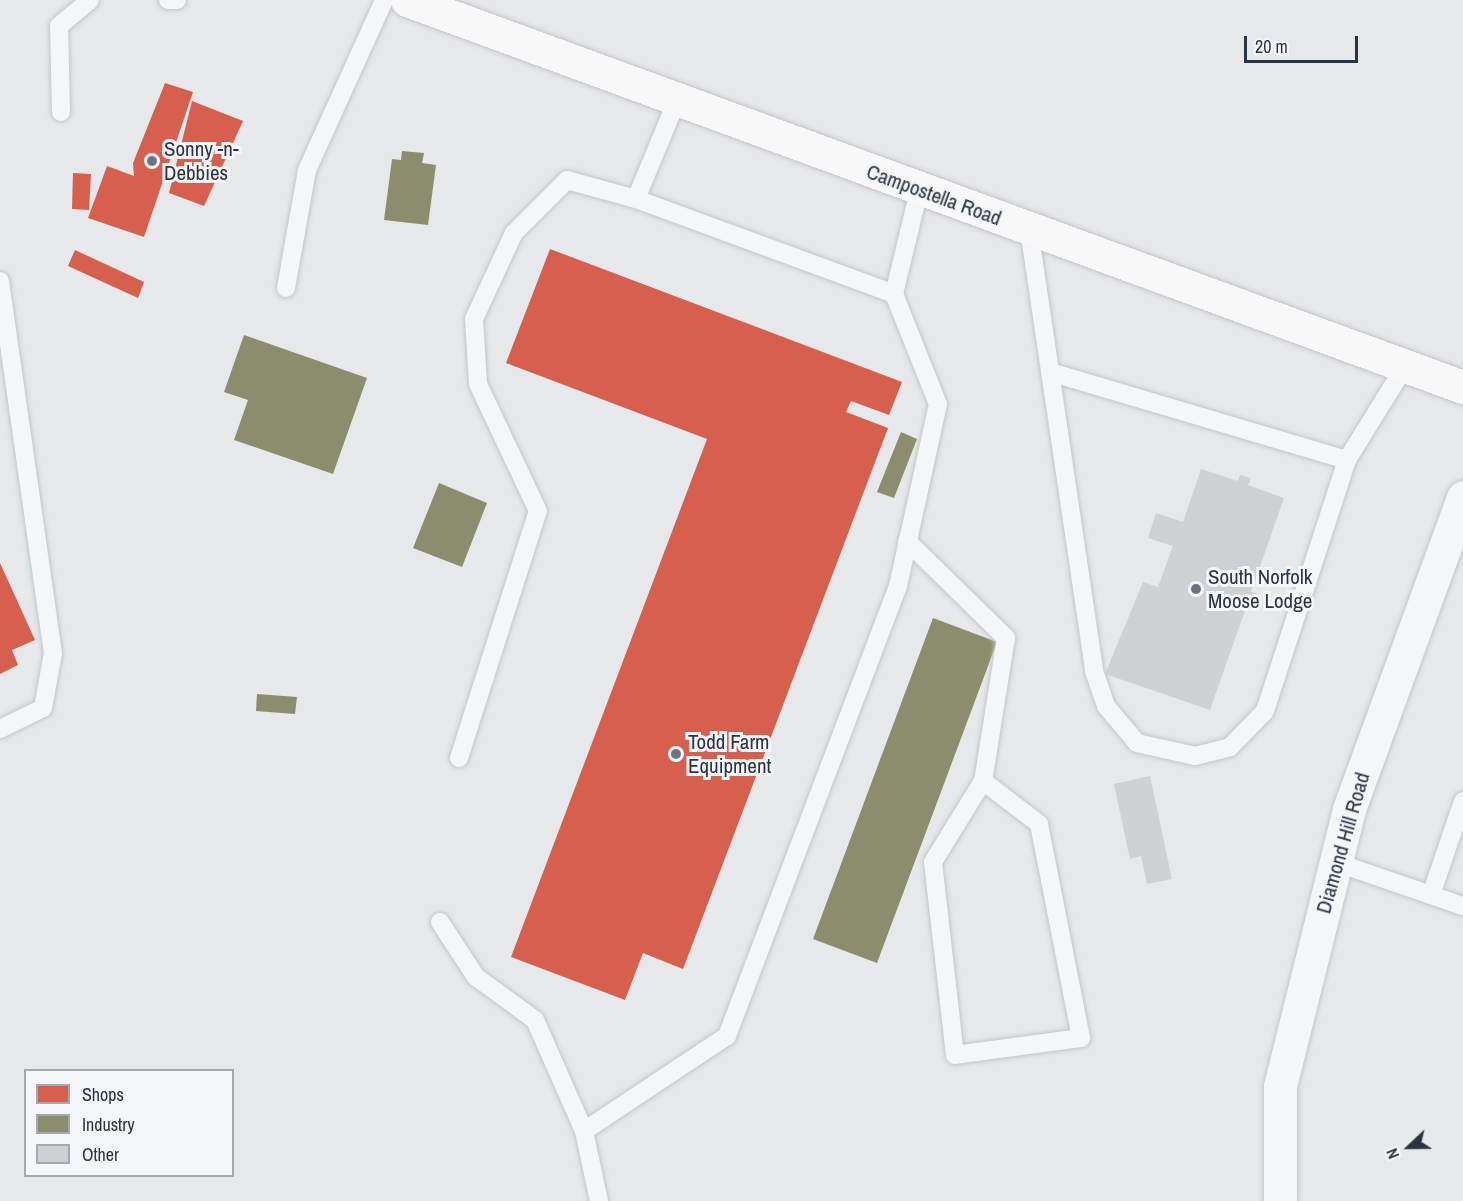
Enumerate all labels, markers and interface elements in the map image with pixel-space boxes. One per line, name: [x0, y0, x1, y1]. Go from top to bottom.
scale bar: [1247, 24, 1361, 62]
text: 20 m: [1255, 34, 1288, 59]
place label: Sonny -n- Debbies: [164, 136, 239, 186]
marker: Sonny -n- Debbies: [145, 154, 159, 168]
street label: Campostella Road: [863, 159, 1005, 231]
place label: South Norfolk Moose Lodge: [1208, 564, 1312, 614]
marker: South Norfolk Moose Lodge: [1189, 582, 1203, 596]
place label: Todd Farm Equipment: [688, 729, 771, 779]
marker: Todd Farm Equipment: [669, 747, 683, 761]
street label: Diamond Hill Road: [1311, 770, 1375, 916]
legend: [24, 1069, 234, 1177]
text: Shops: [82, 1082, 124, 1107]
text: Industry: [82, 1112, 135, 1137]
north arrow: [1379, 1117, 1439, 1177]
text: Other: [82, 1142, 119, 1167]
text: N: [1380, 1145, 1404, 1162]

